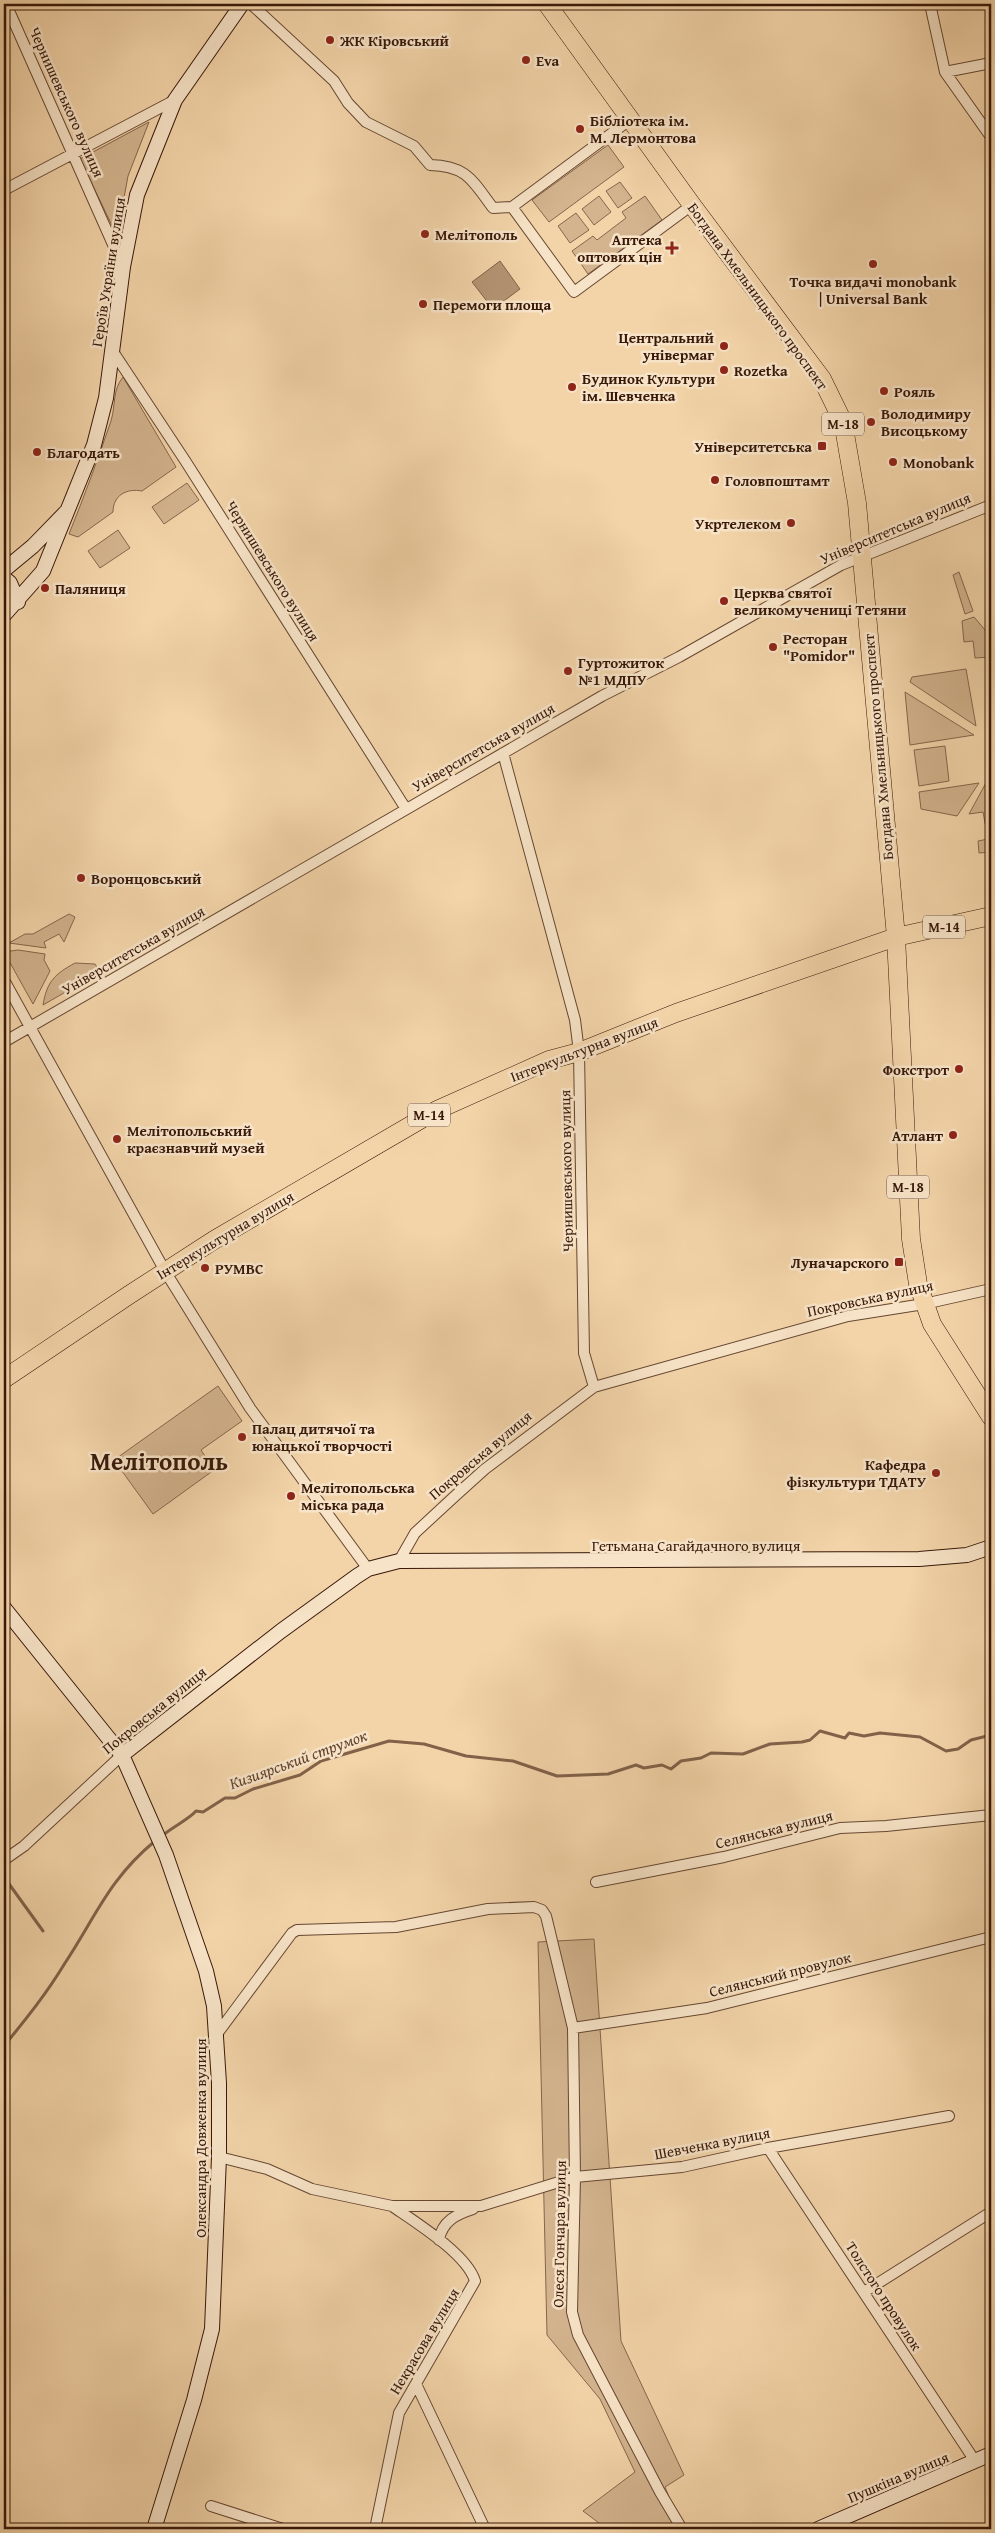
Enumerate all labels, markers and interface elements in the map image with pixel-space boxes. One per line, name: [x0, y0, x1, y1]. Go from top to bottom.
street label: Чернишевського вулиця: [24, 24, 110, 181]
place label: ЖК Кіровський: [339, 30, 450, 51]
marker: ЖК Кіровський: [324, 34, 336, 46]
place label: Eva: [536, 50, 559, 71]
marker: Eva: [520, 54, 532, 66]
place label: Бібліотека ім. М. Лермонтова: [590, 110, 696, 148]
marker: Бібліотека ім. М. Лермонтова: [574, 123, 586, 135]
street label: Героїв України вулиця: [86, 195, 130, 348]
street label: Богдана Хмельницького проспект: [683, 198, 834, 395]
place label: Мелітополь: [435, 224, 518, 245]
marker: Мелітополь: [419, 228, 431, 240]
place label: Аптека оптових цін: [577, 229, 662, 267]
marker: Аптека оптових цін: [666, 242, 678, 254]
marker: Точка видачі monobank | Universal Bank: [867, 258, 879, 270]
place label: Точка видачі monobank | Universal Bank: [789, 271, 957, 309]
place label: Перемоги площа: [433, 294, 552, 315]
marker: Перемоги площа: [417, 298, 429, 310]
place label: Центральний універмаг: [618, 327, 715, 365]
marker: Центральний універмаг: [718, 340, 730, 352]
place label: Rozetka: [734, 360, 788, 381]
marker: Rozetka: [718, 364, 730, 376]
place label: Будинок Культури ім. Шевченка: [582, 368, 716, 406]
marker: Будинок Культури ім. Шевченка: [566, 381, 578, 393]
place label: Рояль: [894, 381, 936, 402]
marker: Рояль: [878, 385, 890, 397]
place label: Володимиру Висоцькому: [881, 403, 971, 441]
road number: М-18: [822, 412, 864, 436]
marker: Володимиру Висоцькому: [865, 416, 877, 428]
place label: Університетська: [694, 436, 812, 457]
marker: Університетська: [816, 440, 828, 452]
place label: Благодать: [47, 442, 120, 463]
marker: Благодать: [31, 446, 43, 458]
place label: Monobank: [903, 452, 974, 473]
marker: Monobank: [887, 456, 899, 468]
place label: Головпоштамт: [725, 470, 830, 491]
marker: Головпоштамт: [709, 474, 721, 486]
street label: Університетська вулиця: [816, 487, 974, 569]
street label: Чернишевського вулиця: [221, 497, 325, 646]
place label: Укртелеком: [695, 513, 781, 534]
marker: Укртелеком: [785, 517, 797, 529]
place label: Паляниця: [55, 578, 126, 599]
marker: Паляниця: [39, 582, 51, 594]
place label: Церква святої великомучениці Тетяни: [734, 582, 907, 620]
marker: Церква святої великомучениці Тетяни: [718, 595, 730, 607]
place label: Ресторан "Pomidor": [783, 628, 855, 666]
street label: Богдана Хмельницького проспект: [858, 632, 898, 861]
marker: Ресторан "Pomidor": [767, 641, 779, 653]
place label: Гуртожиток №1 МДПУ: [578, 652, 664, 690]
marker: Гуртожиток №1 МДПУ: [562, 665, 574, 677]
street label: Університетська вулиця: [408, 697, 559, 797]
place label: Воронцовський: [91, 868, 202, 889]
marker: Воронцовський: [75, 872, 87, 884]
street label: Університетська вулиця: [58, 900, 209, 1000]
road number: М-14: [923, 916, 965, 939]
street label: Інтеркультурна вулиця: [507, 1011, 661, 1087]
place label: Фокстрот: [883, 1059, 950, 1080]
marker: Фокстрот: [953, 1063, 965, 1075]
street label: Чернишевського вулиця: [554, 1089, 578, 1252]
road number: М-14: [408, 1104, 450, 1126]
place label: Мелітопольський краєзнавчий музей: [127, 1120, 265, 1158]
place label: Атлант: [892, 1125, 944, 1146]
marker: Атлант: [947, 1129, 959, 1141]
marker: Мелітопольський краєзнавчий музей: [111, 1133, 123, 1145]
road number: М-18: [887, 1176, 929, 1198]
street label: Інтеркультурна вулиця: [152, 1185, 298, 1284]
place label: Луначарского: [791, 1252, 889, 1273]
marker: Луначарского: [893, 1256, 905, 1268]
place label: РУМВC: [215, 1258, 263, 1279]
marker: РУМВC: [199, 1262, 211, 1274]
street label: Покровська вулиця: [805, 1274, 935, 1322]
street label: Покровська вулиця: [424, 1405, 536, 1504]
place label: Палац дитячої та юнацької творчості: [252, 1418, 392, 1456]
marker: Палац дитячої та юнацької творчості: [236, 1431, 248, 1443]
district label: Мелітополь: [90, 1443, 228, 1479]
place label: Кафедра фізкультури ТДАТУ: [786, 1454, 927, 1492]
marker: Кафедра фізкультури ТДАТУ: [930, 1467, 942, 1479]
place label: Мелітопольська міська рада: [301, 1477, 415, 1515]
marker: Мелітопольська міська рада: [285, 1490, 297, 1502]
street label: Гетьмана Сагайдачного вулиця: [592, 1535, 801, 1556]
street label: Покровська вулиця: [97, 1661, 211, 1759]
water label: Кизиярський струмок: [226, 1723, 371, 1795]
street label: Селянська вулиця: [713, 1804, 835, 1854]
street label: Селянський провулок: [707, 1946, 853, 2002]
street label: Олександра Довженка вулиця: [190, 2038, 211, 2238]
street label: Шевченка вулиця: [652, 2121, 772, 2164]
street label: Олеся Гончара вулиця: [547, 2160, 571, 2308]
street label: Толстого провулок: [841, 2237, 927, 2355]
street label: Некрасова вулиця: [384, 2284, 464, 2398]
street label: Пушкіна вулиця: [844, 2446, 952, 2508]

